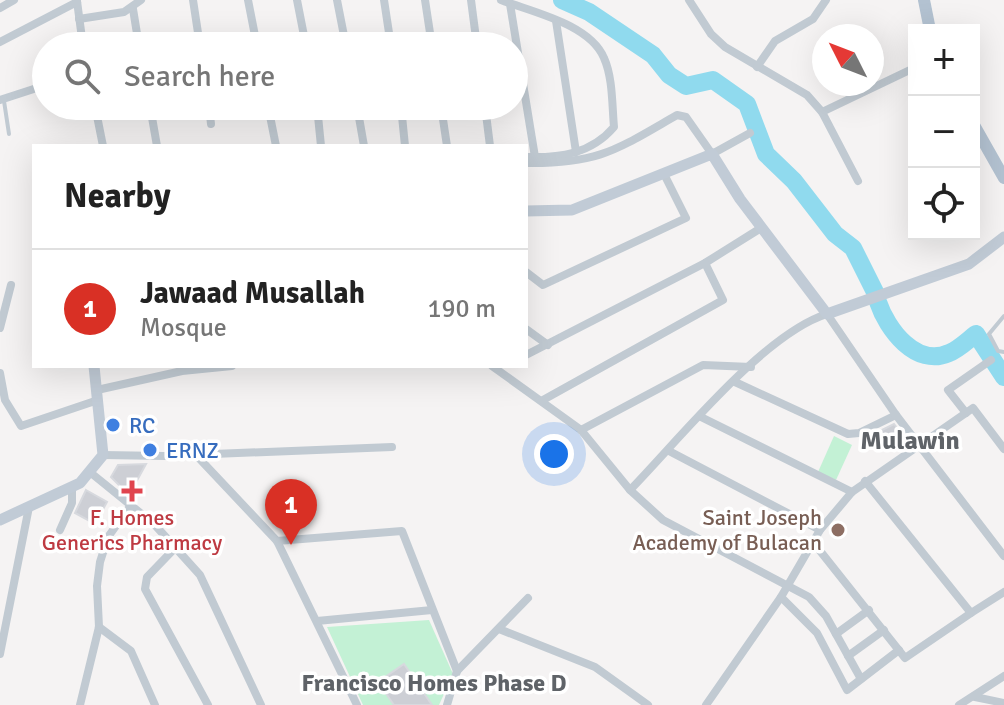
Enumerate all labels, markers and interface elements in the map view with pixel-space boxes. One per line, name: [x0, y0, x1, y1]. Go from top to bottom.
north arrow: [812, 24, 884, 96]
map controls: [908, 24, 980, 240]
button: +: [908, 24, 980, 96]
search box: [32, 32, 528, 120]
icon: search: [60, 54, 104, 98]
text: Search here: [124, 58, 275, 95]
button: −: [908, 96, 980, 168]
button: locate: [908, 168, 980, 240]
text: Nearby: [64, 175, 171, 217]
text: Jawaad Musallah: [140, 275, 365, 312]
text: 1: [83, 293, 97, 325]
text: 190 m: [427, 293, 496, 325]
text: Mosque: [140, 312, 227, 344]
place label: RC: [129, 412, 155, 439]
marker: RC: [104, 416, 122, 434]
district label: Mulawin: [860, 425, 960, 457]
your location: [534, 434, 574, 474]
place label: ERNZ: [166, 437, 219, 464]
marker: ERNZ: [141, 441, 159, 459]
pin: 1: [265, 479, 317, 545]
marker: F. Homes Generics Pharmacy: [123, 482, 141, 500]
place label: F. Homes Generics Pharmacy: [42, 504, 223, 556]
place label: Saint Joseph Academy of Bulacan: [632, 504, 822, 556]
marker: Saint Joseph Academy of Bulacan: [829, 521, 847, 539]
district label: Francisco Homes Phase D: [302, 668, 567, 698]

